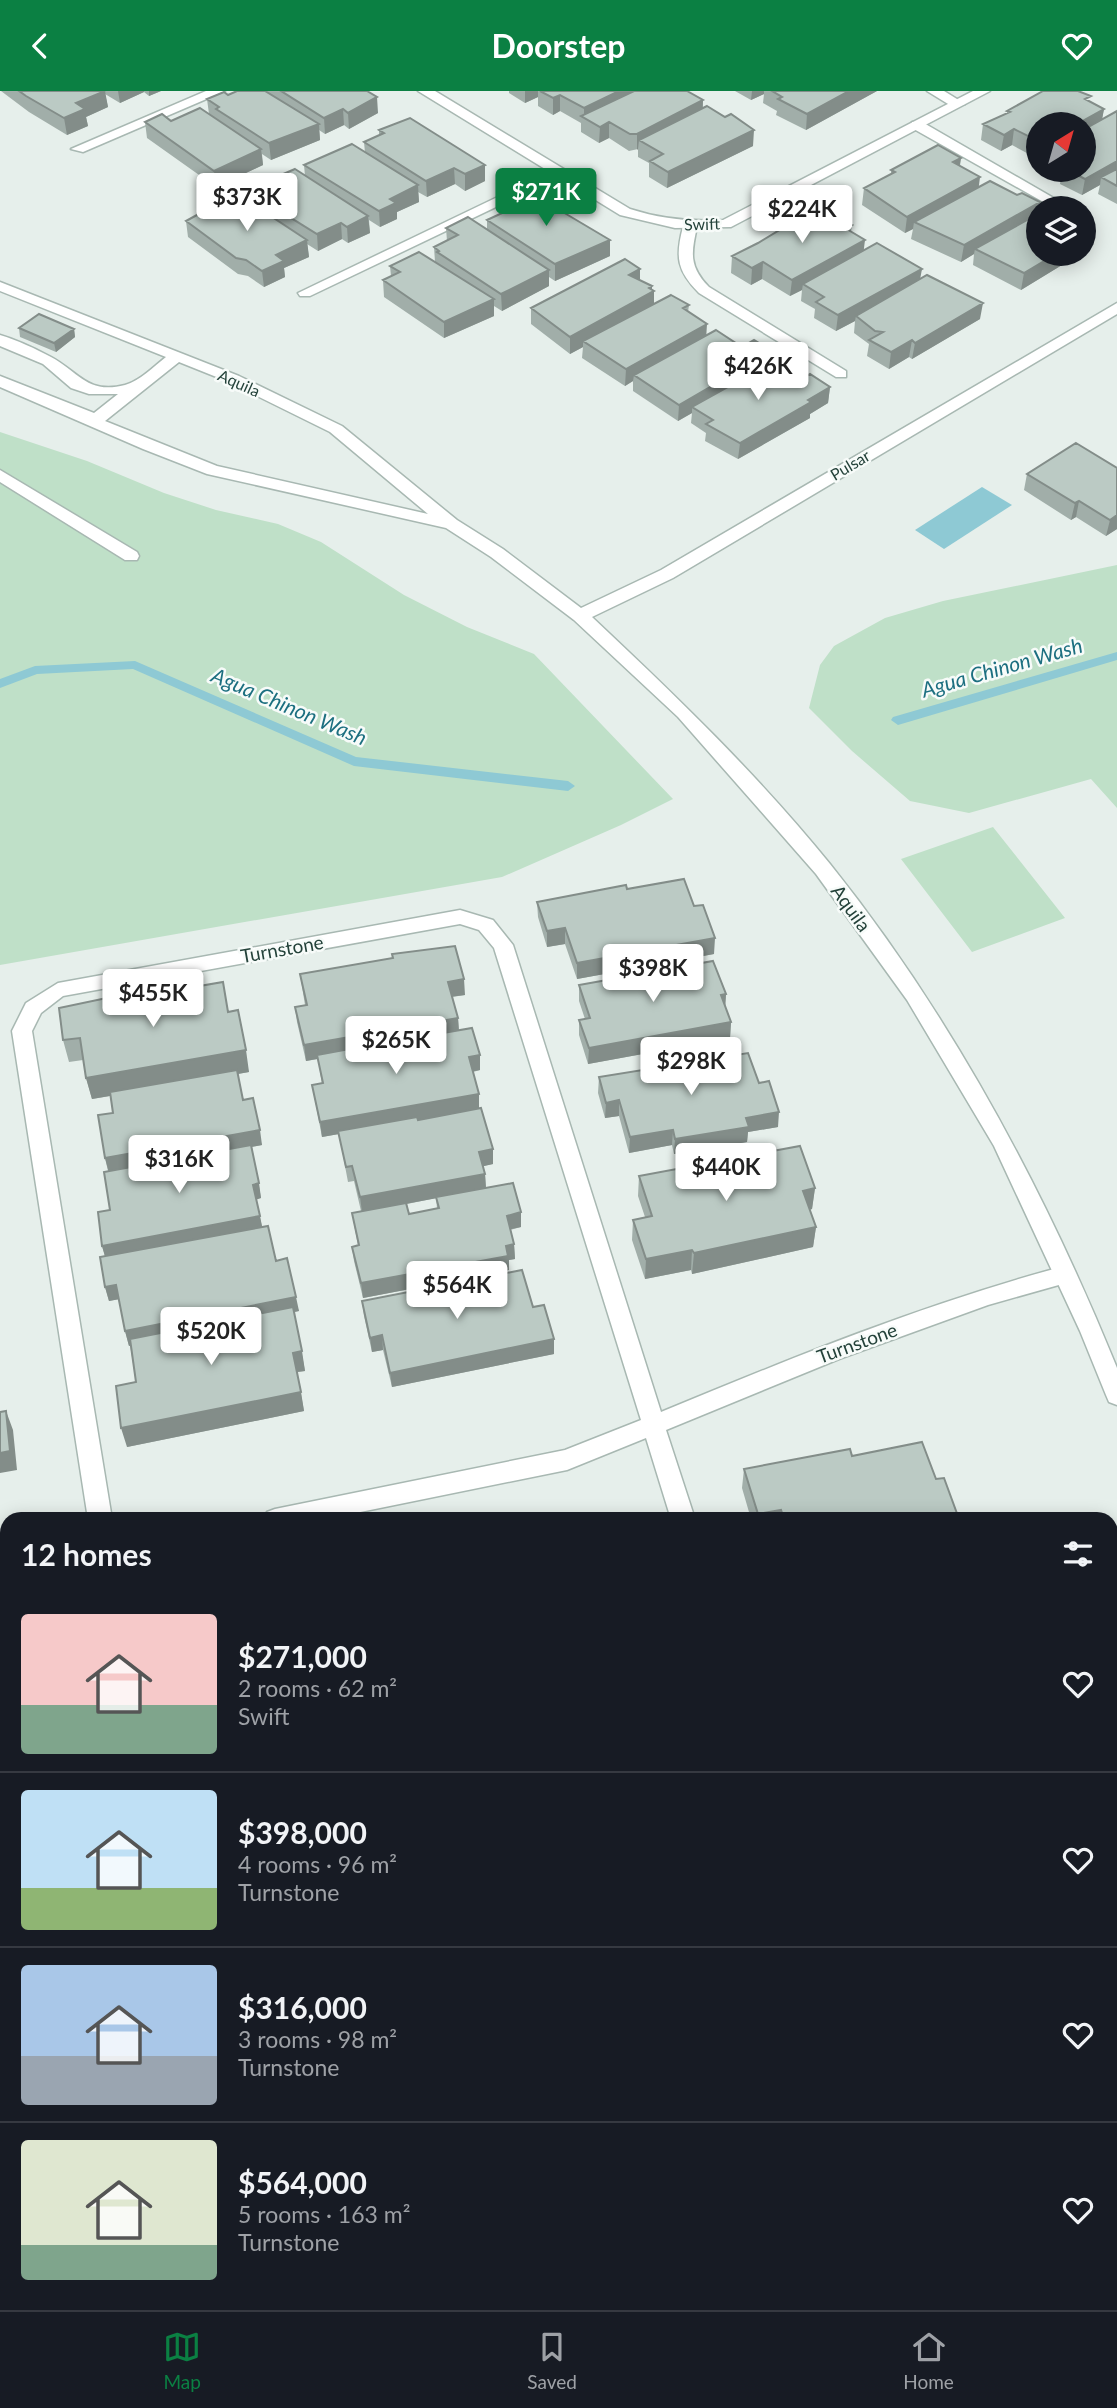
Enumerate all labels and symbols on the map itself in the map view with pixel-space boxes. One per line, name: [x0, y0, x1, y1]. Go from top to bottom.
north arrow: [1026, 112, 1096, 182]
pin: $271K: [497, 169, 595, 228]
pin: $373K: [198, 173, 296, 233]
pin: $224K: [753, 185, 851, 245]
street label: Swift: [684, 213, 720, 234]
pin: $426K: [709, 343, 807, 402]
street label: Aquila: [215, 365, 263, 400]
street label: Pulsar: [826, 445, 873, 484]
water label: Agua Chinon Wash: [917, 632, 1085, 702]
water label: Agua Chinon Wash: [207, 661, 371, 750]
street label: Aquila: [827, 880, 876, 936]
street label: Turnstone: [239, 930, 325, 967]
pin: $398K: [604, 944, 702, 1004]
pin: $455K: [104, 969, 202, 1029]
pin: $265K: [347, 1017, 445, 1076]
pin: $298K: [642, 1037, 740, 1097]
pin: $316K: [130, 1135, 228, 1195]
pin: $440K: [677, 1143, 775, 1203]
pin: $564K: [408, 1261, 506, 1321]
pin: $520K: [162, 1307, 260, 1367]
street label: Turnstone: [814, 1317, 900, 1368]

